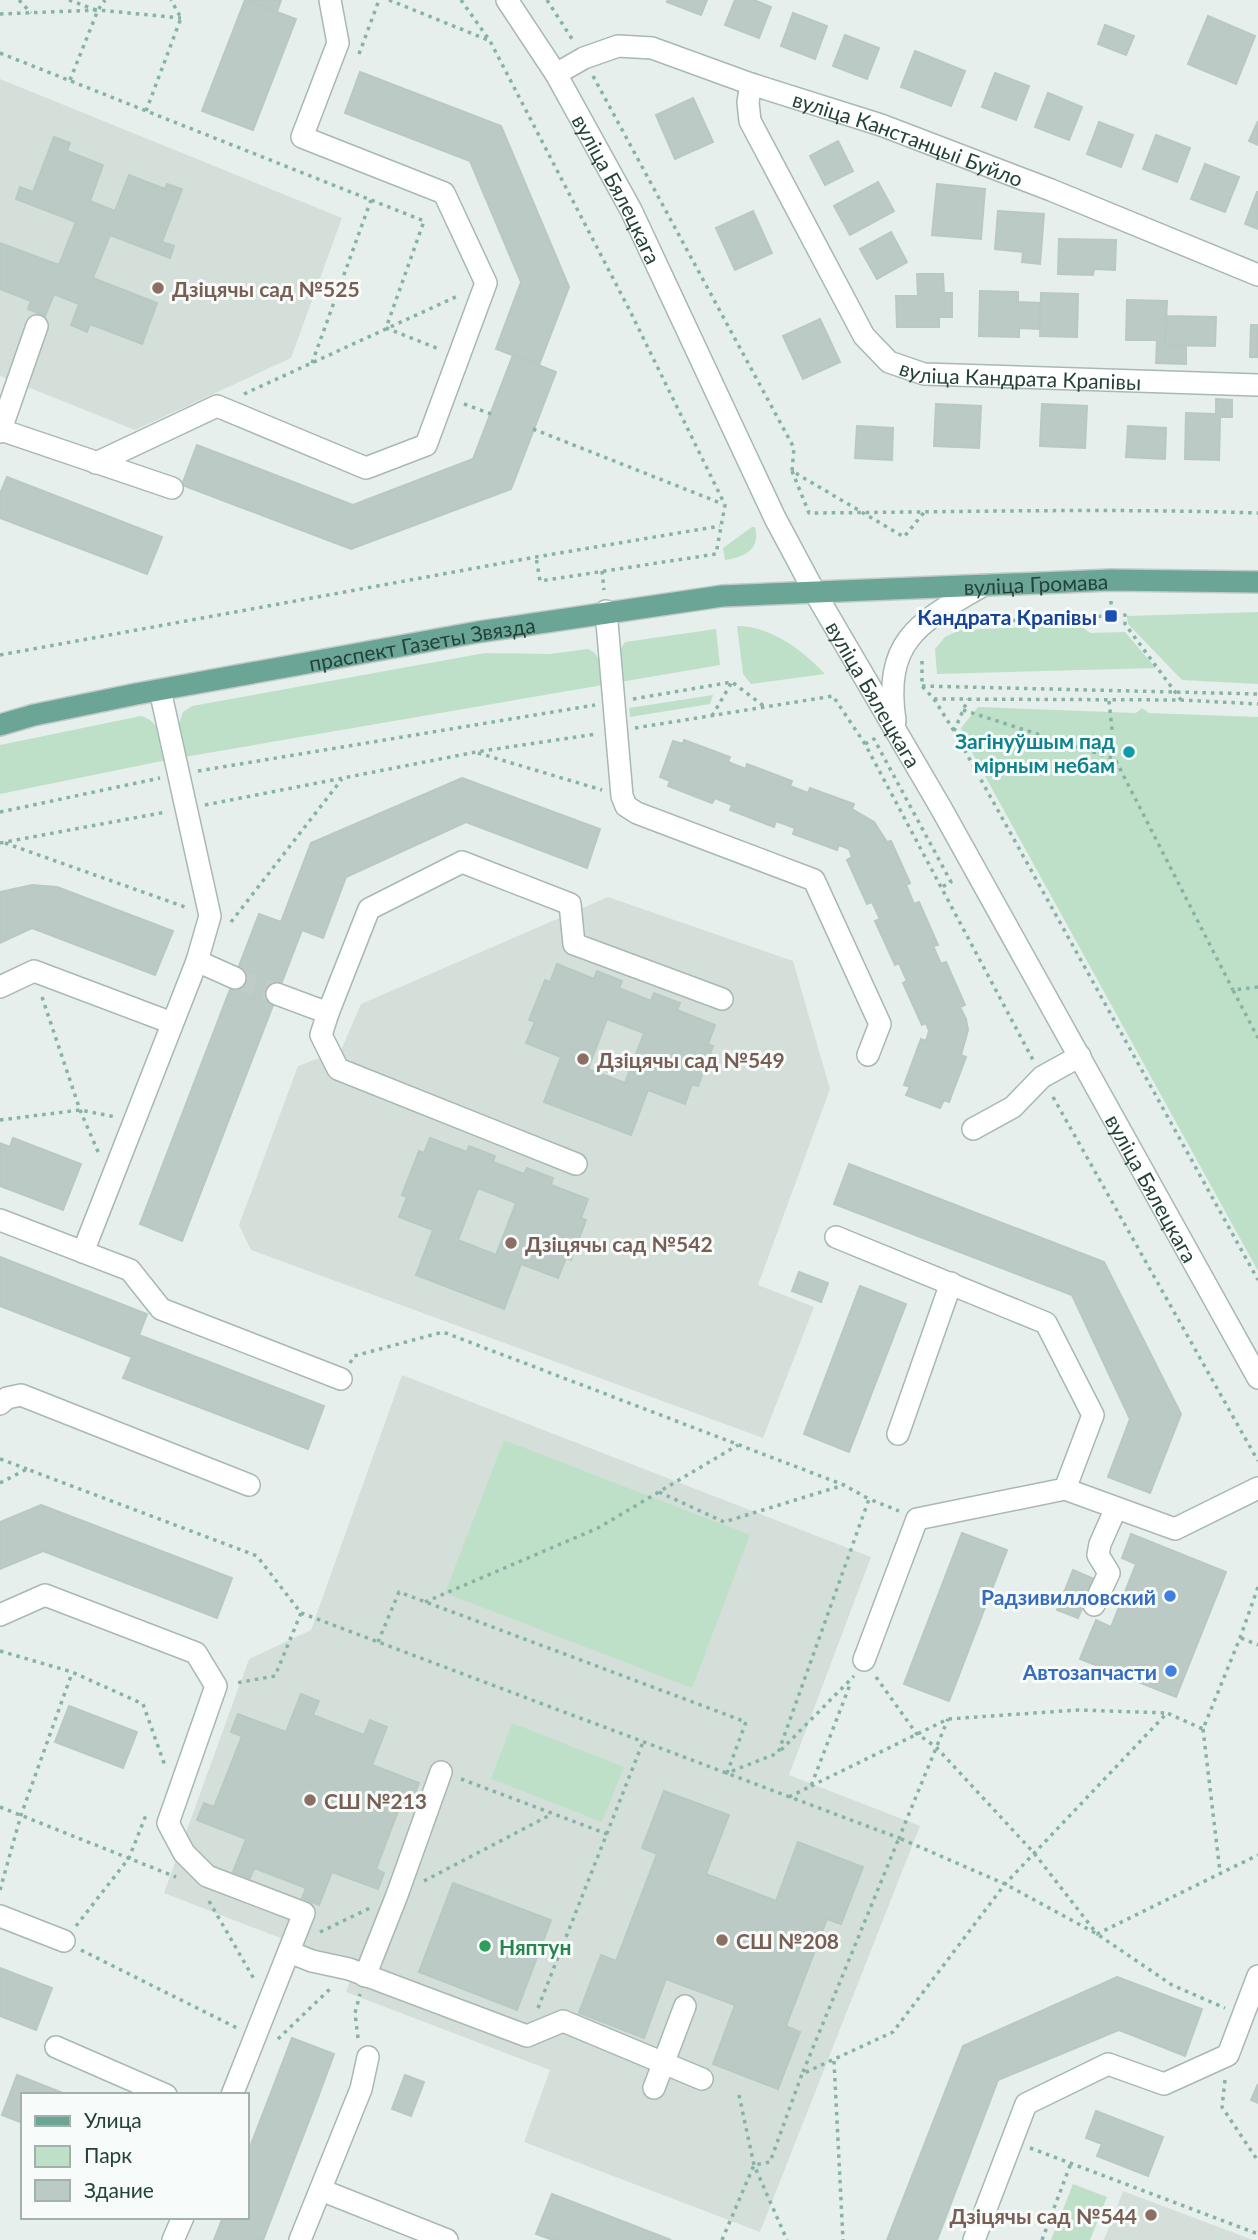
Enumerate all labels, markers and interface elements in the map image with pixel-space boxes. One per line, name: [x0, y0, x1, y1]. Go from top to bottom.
street label: вуліца Канстанцыі Буйло: [790, 86, 1027, 191]
street label: вуліца Бялецкага: [568, 110, 667, 268]
place label: Дзіцячы сад №525: [172, 276, 360, 301]
marker: Дзіцячы сад №525: [150, 280, 166, 296]
street label: вуліца Кандрата Крапівы: [897, 354, 1142, 394]
street label: вуліца Громава: [963, 568, 1109, 599]
place label: Кандрата Крапівы: [917, 604, 1097, 629]
marker: Кандрата Крапівы: [1103, 608, 1119, 624]
street label: праспект Газеты Звязда: [307, 611, 537, 675]
street label: вуліца Бялецкага: [822, 616, 927, 772]
place label: Загінуўшым пад мірным небам: [955, 728, 1115, 777]
marker: Загінуўшым пад мірным небам: [1121, 744, 1137, 760]
place label: Дзіцячы сад №549: [597, 1047, 785, 1072]
marker: Дзіцячы сад №549: [575, 1051, 591, 1067]
street label: вуліца Бялецкага: [1101, 1110, 1203, 1266]
place label: Дзіцячы сад №542: [525, 1231, 713, 1256]
marker: Дзіцячы сад №542: [503, 1235, 519, 1251]
place label: Радзивилловский: [981, 1584, 1156, 1609]
marker: Радзивилловский: [1162, 1588, 1178, 1604]
place label: Автозапчасти: [1022, 1659, 1157, 1684]
marker: Автозапчасти: [1163, 1663, 1179, 1679]
place label: СШ №213: [324, 1788, 427, 1813]
marker: СШ №213: [302, 1792, 318, 1808]
place label: СШ №208: [736, 1928, 839, 1953]
marker: СШ №208: [714, 1932, 730, 1948]
place label: Няптун: [499, 1934, 571, 1959]
marker: Няптун: [477, 1938, 493, 1954]
legend: [21, 2093, 248, 2219]
text: Улица: [84, 2107, 142, 2132]
text: Парк: [84, 2142, 132, 2167]
text: Здание: [84, 2177, 154, 2202]
place label: Дзіцячы сад №544: [949, 2203, 1137, 2228]
marker: Дзіцячы сад №544: [1143, 2207, 1159, 2223]

